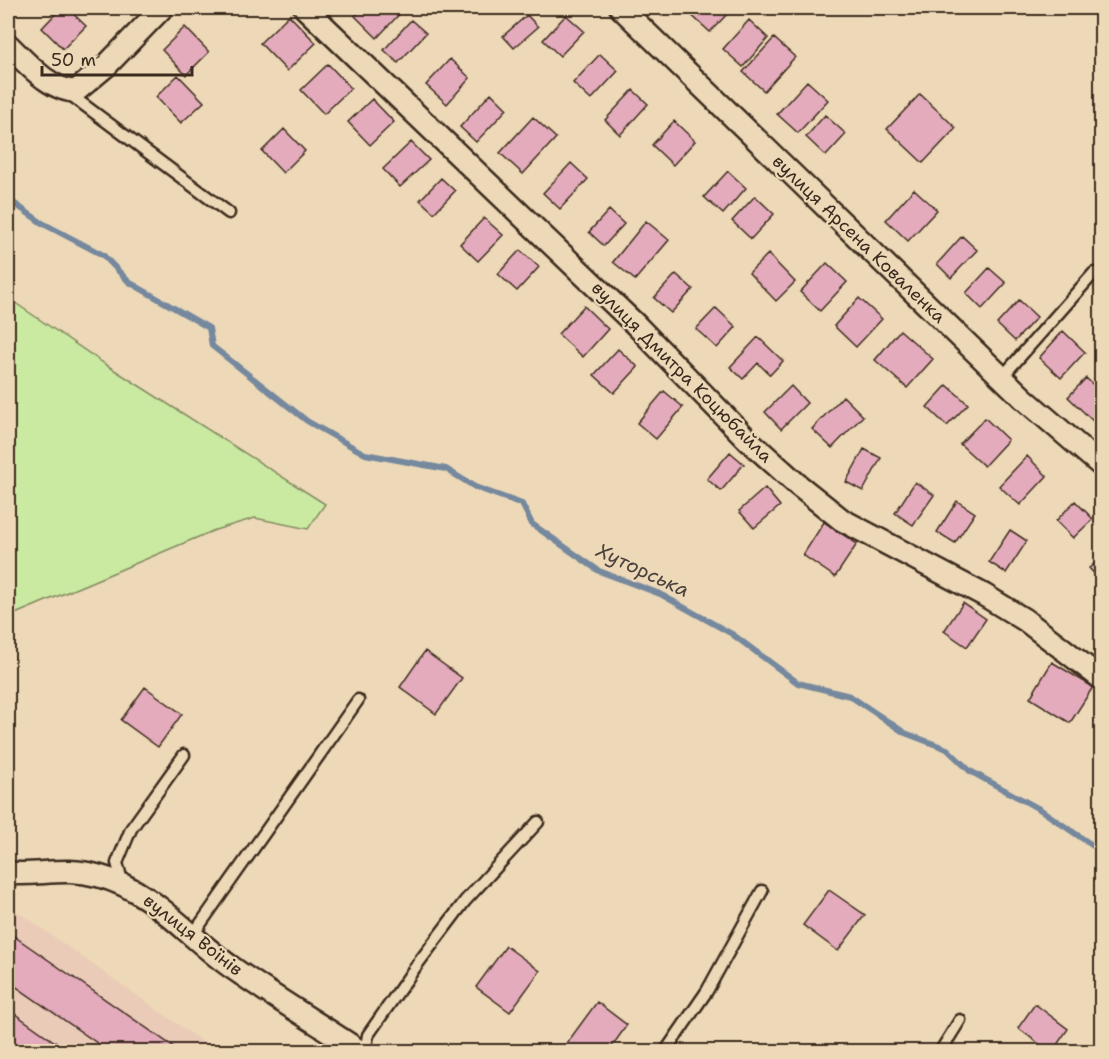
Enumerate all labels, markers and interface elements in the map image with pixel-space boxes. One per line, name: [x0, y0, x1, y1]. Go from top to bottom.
scale bar: [42, 39, 192, 77]
text: 50 m: [51, 48, 96, 72]
street label: вулиця Арсена Коваленка: [767, 150, 951, 328]
street label: вулиця Дмитра Коцюбайла: [586, 276, 778, 468]
water label: Хуторська: [591, 537, 694, 603]
street label: вулиця Воїнів: [138, 889, 248, 981]

